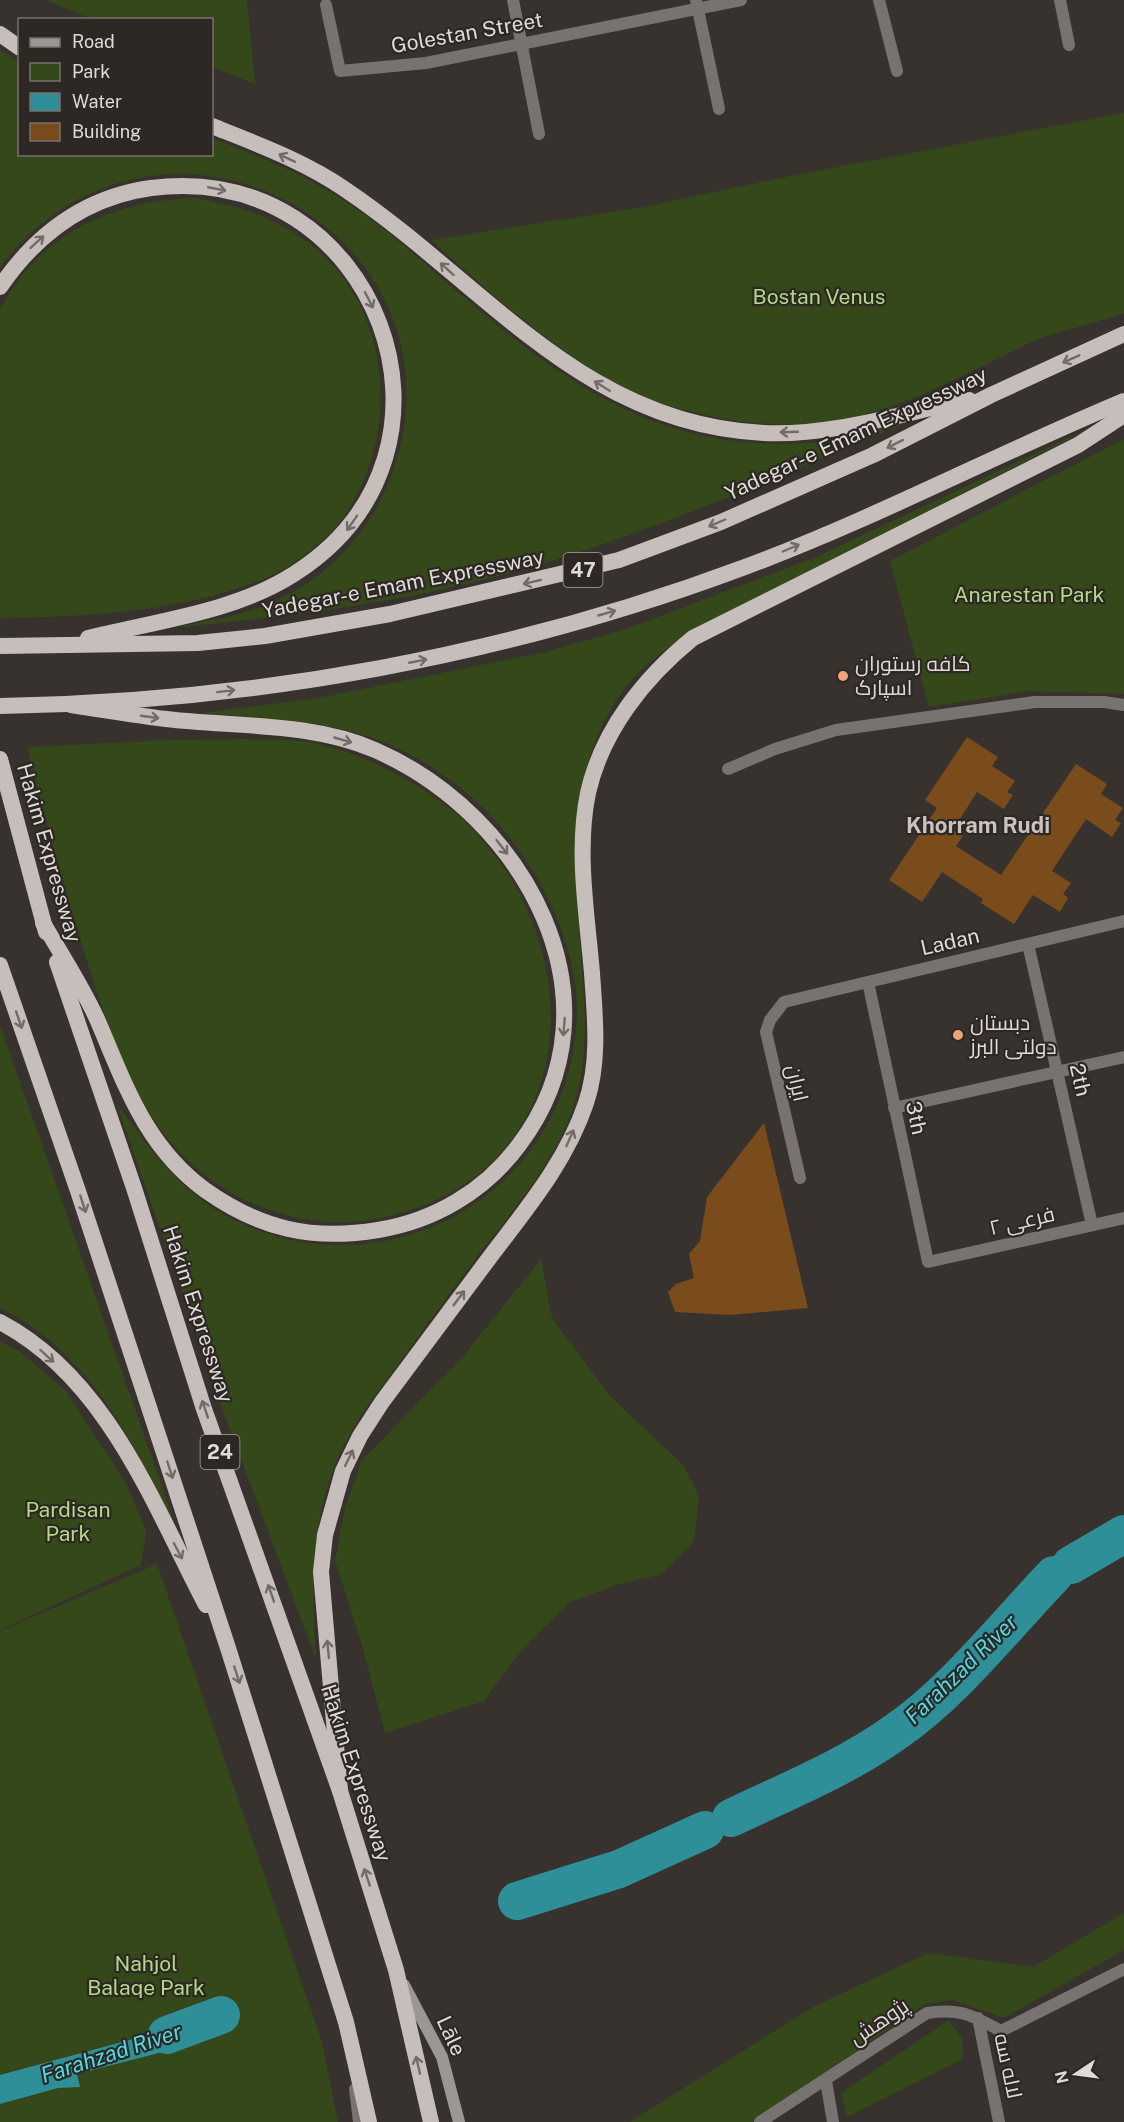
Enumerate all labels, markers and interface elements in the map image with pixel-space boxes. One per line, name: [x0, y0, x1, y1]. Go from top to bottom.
street label: Golestan Street: [389, 7, 545, 58]
legend: [18, 18, 213, 156]
text: Road: [72, 31, 115, 52]
text: Park: [72, 61, 110, 82]
text: Water: [72, 91, 122, 112]
text: Building: [72, 121, 141, 142]
one-way arrow: [278, 152, 297, 163]
one-way arrow: [207, 183, 227, 194]
one-way arrow: [29, 235, 44, 249]
one-way arrow: [439, 262, 454, 276]
park label: Bostan Venus: [753, 284, 885, 309]
one-way arrow: [364, 290, 376, 308]
one-way arrow: [1062, 354, 1081, 365]
street label: Yadegar-e Emam Expressway: [721, 362, 991, 505]
one-way arrow: [594, 380, 611, 392]
one-way arrow: [779, 426, 799, 437]
one-way arrow: [887, 439, 905, 450]
one-way arrow: [346, 515, 358, 531]
one-way arrow: [709, 518, 727, 529]
one-way arrow: [782, 542, 800, 553]
street label: Yadegar-e Emam Expressway: [260, 544, 546, 623]
road number: 47: [564, 553, 602, 587]
one-way arrow: [523, 577, 542, 588]
park label: Anarestan Park: [954, 582, 1104, 607]
one-way arrow: [597, 607, 616, 618]
place label: کافه رستوران اسپارک: [855, 651, 971, 701]
one-way arrow: [408, 655, 428, 666]
marker: کافه رستوران اسپارک: [836, 669, 850, 683]
one-way arrow: [215, 685, 235, 696]
one-way arrow: [139, 711, 159, 722]
one-way arrow: [333, 735, 352, 746]
street label: Hakim Expressway: [12, 761, 87, 945]
district label: Khorram Rudi: [906, 812, 1050, 838]
one-way arrow: [496, 839, 509, 855]
street label: Ladan: [918, 923, 982, 960]
one-way arrow: [15, 1010, 26, 1029]
place label: دبستان دولتی البرز: [969, 1010, 1057, 1060]
one-way arrow: [558, 1017, 569, 1037]
marker: دبستان دولتی البرز: [951, 1028, 965, 1042]
street label: 2th: [1065, 1061, 1096, 1099]
street label: ایران: [780, 1062, 814, 1104]
street label: 3th: [901, 1099, 932, 1137]
one-way arrow: [565, 1130, 576, 1148]
one-way arrow: [78, 1194, 89, 1213]
street label: فرعی ۲: [987, 1201, 1057, 1241]
street label: Hakim Expressway: [158, 1222, 239, 1406]
one-way arrow: [453, 1291, 466, 1307]
one-way arrow: [39, 1349, 54, 1363]
one-way arrow: [198, 1401, 209, 1419]
road number: 24: [200, 1435, 240, 1469]
one-way arrow: [343, 1450, 355, 1468]
one-way arrow: [165, 1460, 176, 1479]
park label: Pardisan Park: [25, 1497, 111, 1546]
one-way arrow: [172, 1542, 184, 1560]
one-way arrow: [264, 1584, 275, 1603]
water label: Farahzad River: [899, 1608, 1023, 1729]
one-way arrow: [322, 1640, 333, 1660]
one-way arrow: [232, 1665, 243, 1684]
street label: Hakim Expressway: [316, 1681, 397, 1865]
one-way arrow: [361, 1868, 372, 1887]
park label: Nahjol Balaqe Park: [87, 1951, 205, 2000]
street label: پژوهش: [844, 1992, 915, 2052]
street label: Lāle: [431, 2012, 471, 2060]
water label: Farahzad River: [37, 2018, 185, 2088]
street label: لاله سه: [989, 2031, 1028, 2101]
north arrow: [1046, 2044, 1106, 2104]
one-way arrow: [412, 2056, 424, 2075]
text: N: [1051, 2069, 1073, 2085]

